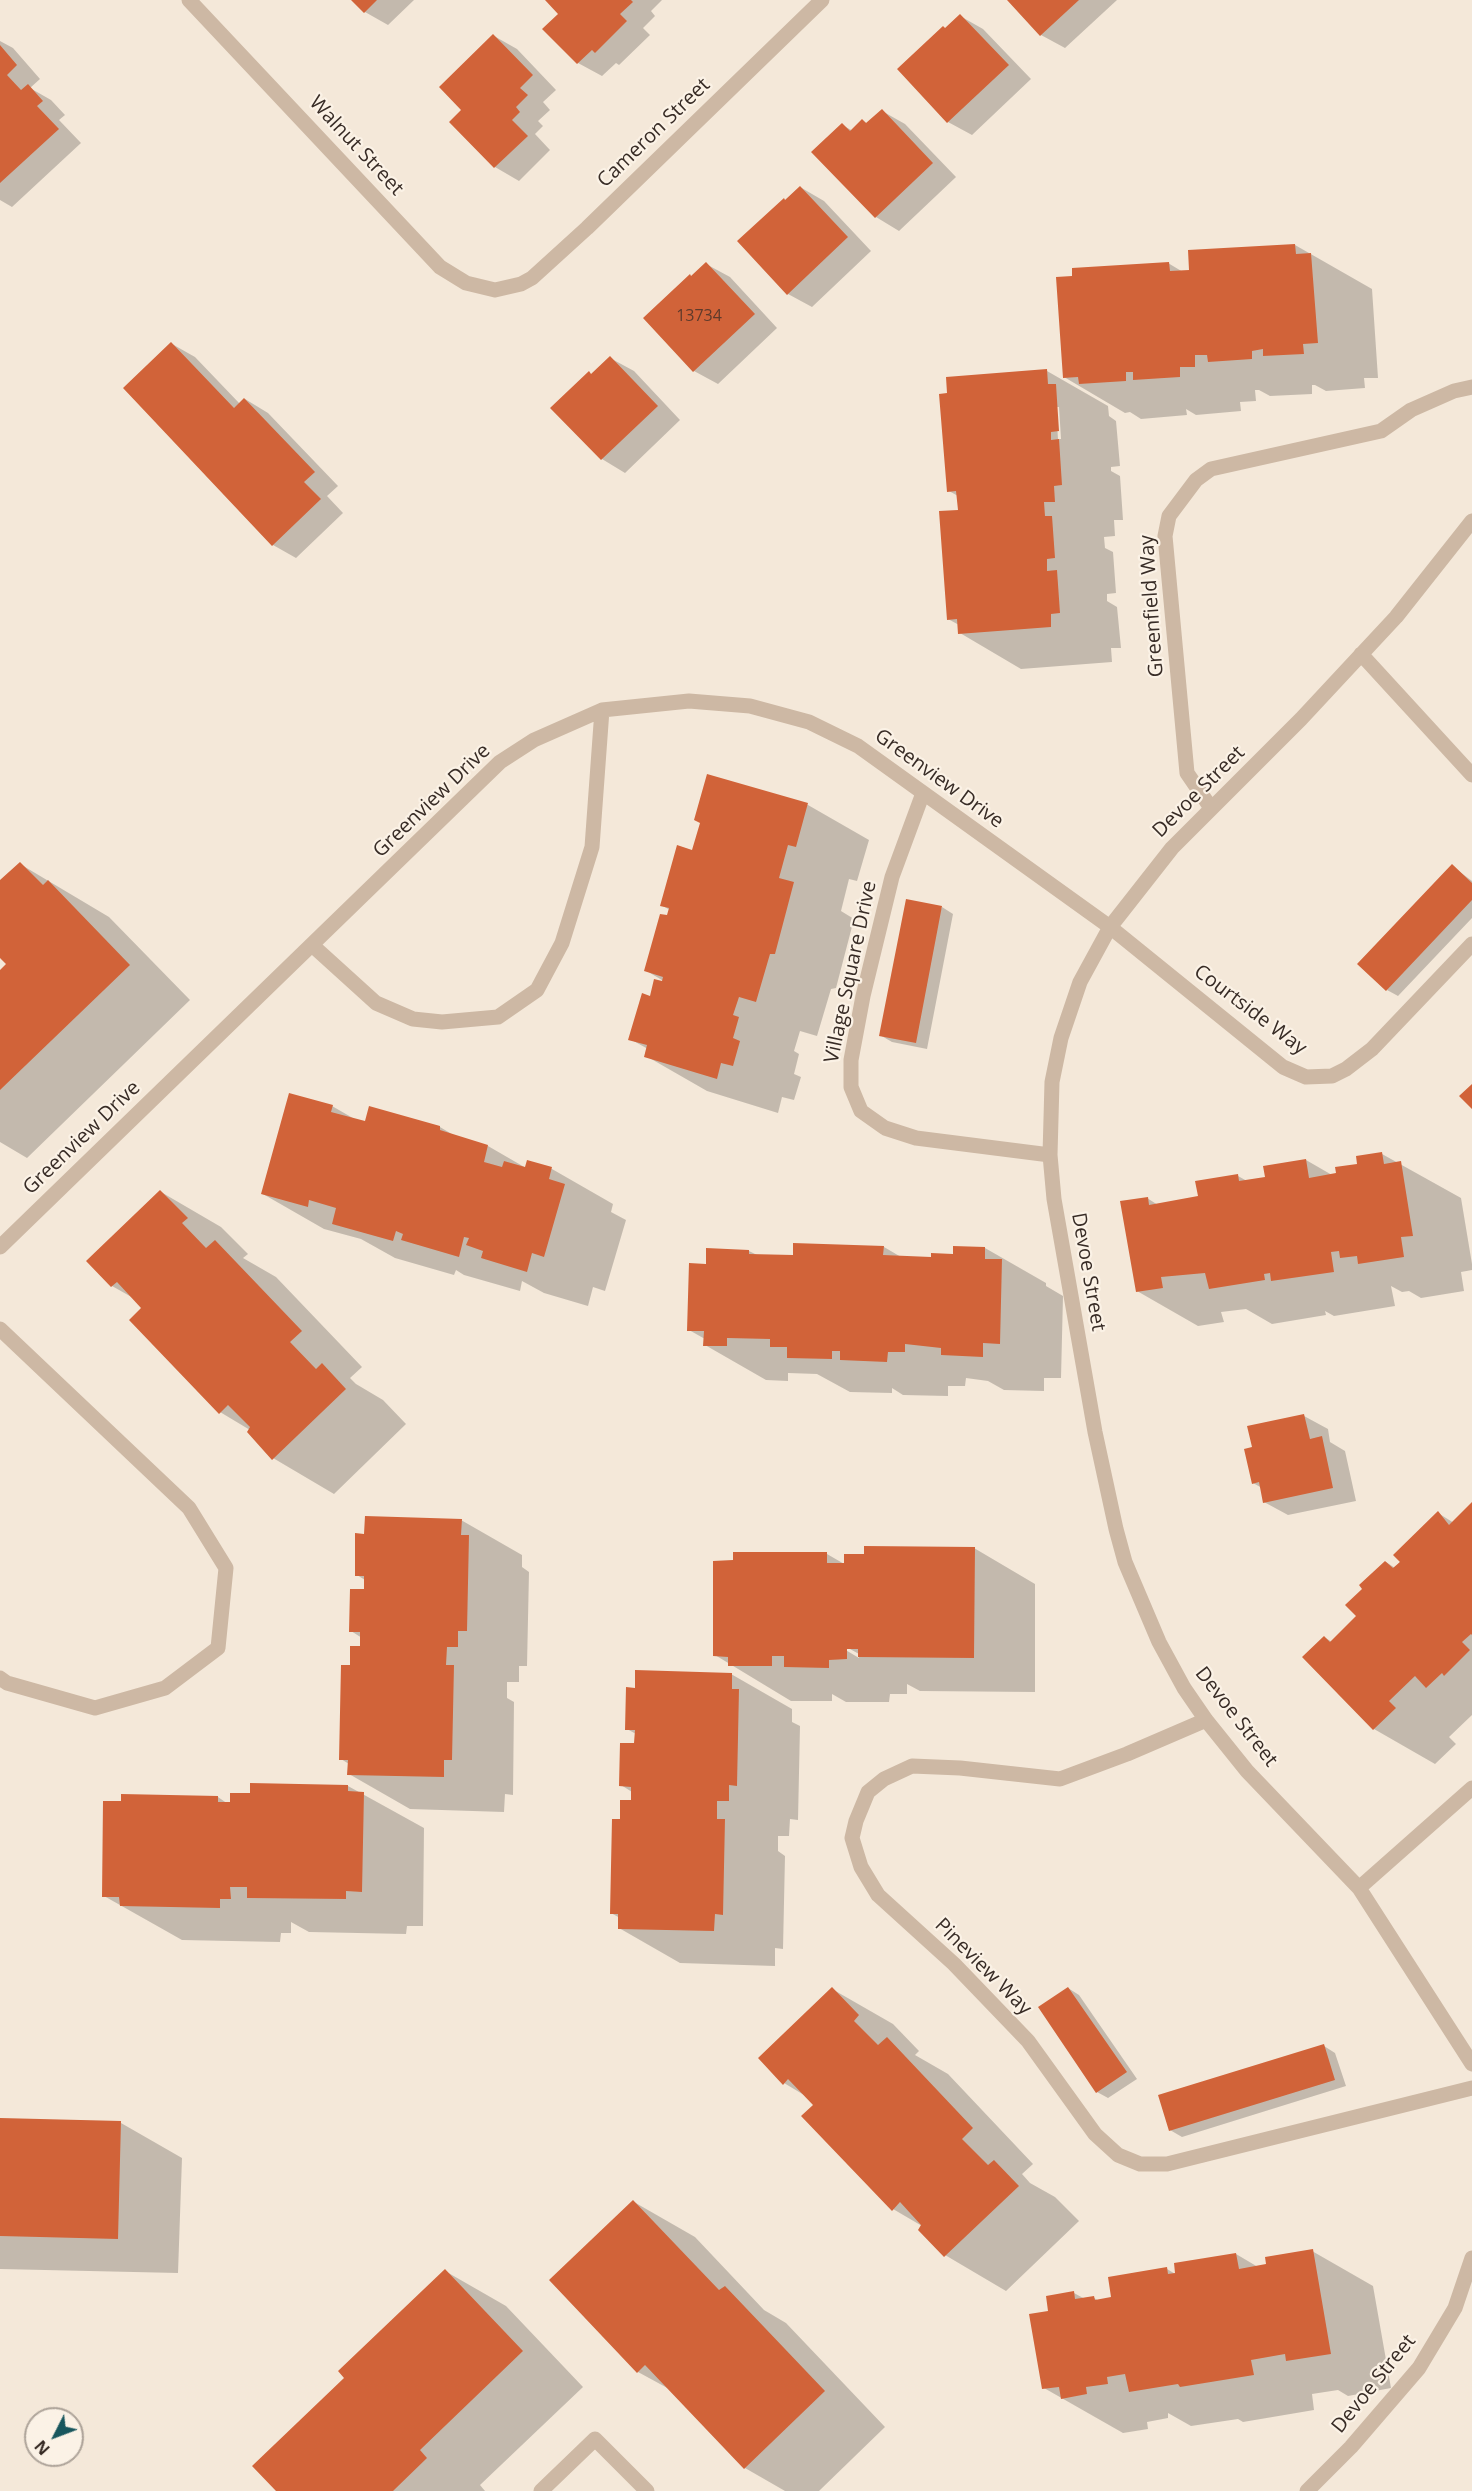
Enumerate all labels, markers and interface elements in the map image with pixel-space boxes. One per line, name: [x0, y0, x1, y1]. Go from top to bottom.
street label: Cameron Street: [593, 73, 715, 193]
street label: Walnut Street: [304, 91, 408, 201]
house number: 13734: [676, 306, 722, 326]
street label: Greenfield Way: [1135, 534, 1169, 678]
street label: Greenview Drive: [870, 724, 1008, 834]
street label: Greenview Drive: [369, 739, 495, 863]
street label: Devoe Street: [1148, 741, 1250, 843]
street label: Village Square Drive: [820, 879, 882, 1065]
street label: Courtside Way: [1189, 960, 1311, 1060]
street label: Greenview Drive: [19, 1076, 145, 1200]
street label: Devoe Street: [1066, 1211, 1110, 1333]
street label: Devoe Street: [1190, 1662, 1282, 1772]
street label: Pineview Way: [930, 1914, 1036, 2020]
street label: Devoe Street: [1327, 2330, 1421, 2438]
north arrow: [24, 2407, 84, 2467]
text: N: [30, 2436, 55, 2460]

